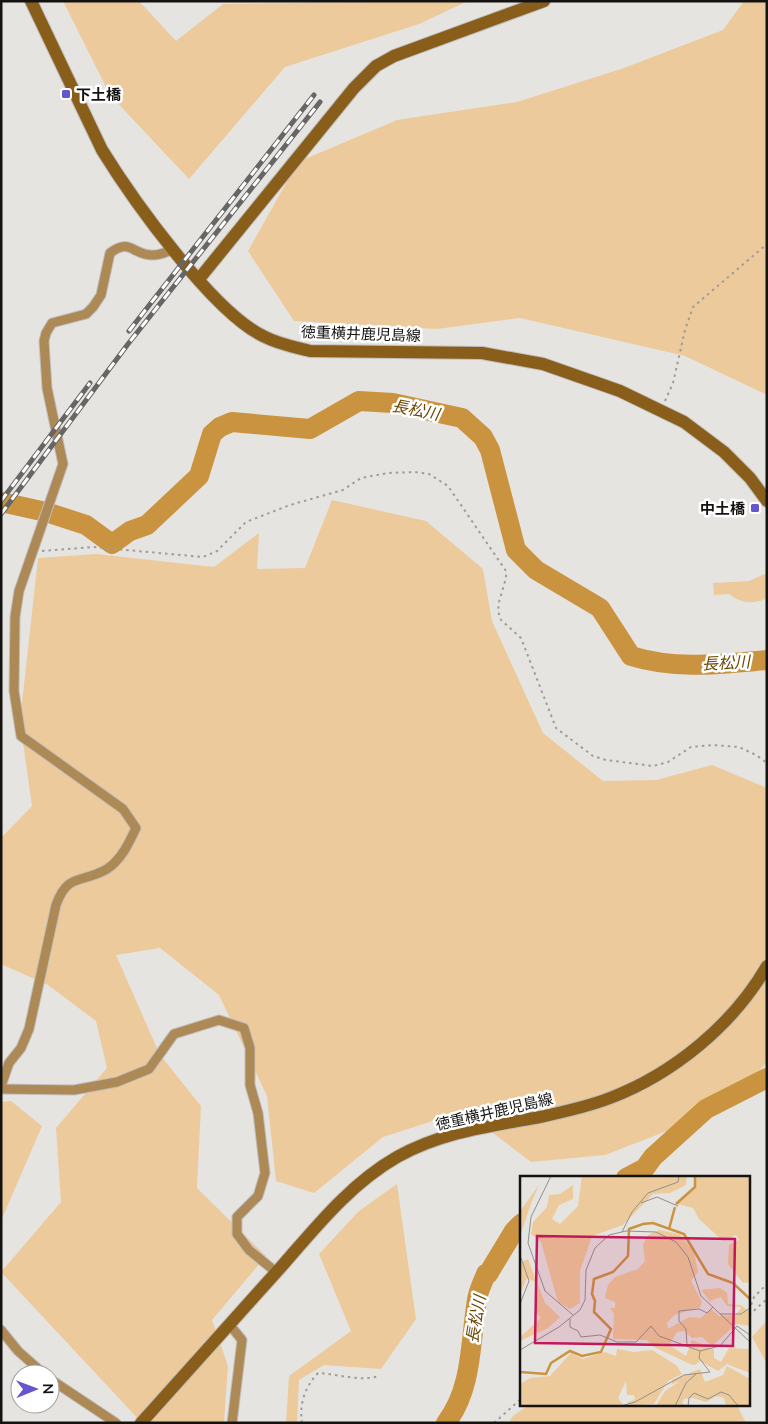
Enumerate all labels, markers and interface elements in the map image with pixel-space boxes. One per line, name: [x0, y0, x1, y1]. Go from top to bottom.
place label: 下土橋: [76, 85, 122, 103]
marker: 下土橋: [60, 88, 72, 100]
street label: 徳重横井鹿児島線: [301, 322, 421, 344]
water label: 長松川: [391, 395, 443, 423]
place label: 中土橋: [700, 499, 746, 517]
marker: 中土橋: [749, 502, 761, 514]
water label: 長松川: [702, 651, 752, 673]
street label: 徳重横井鹿児島線: [434, 1089, 554, 1133]
inset map: [520, 1176, 750, 1406]
water label: 長松川: [461, 1292, 489, 1344]
north arrow: [10, 1364, 60, 1414]
text: N: [40, 1383, 57, 1394]

